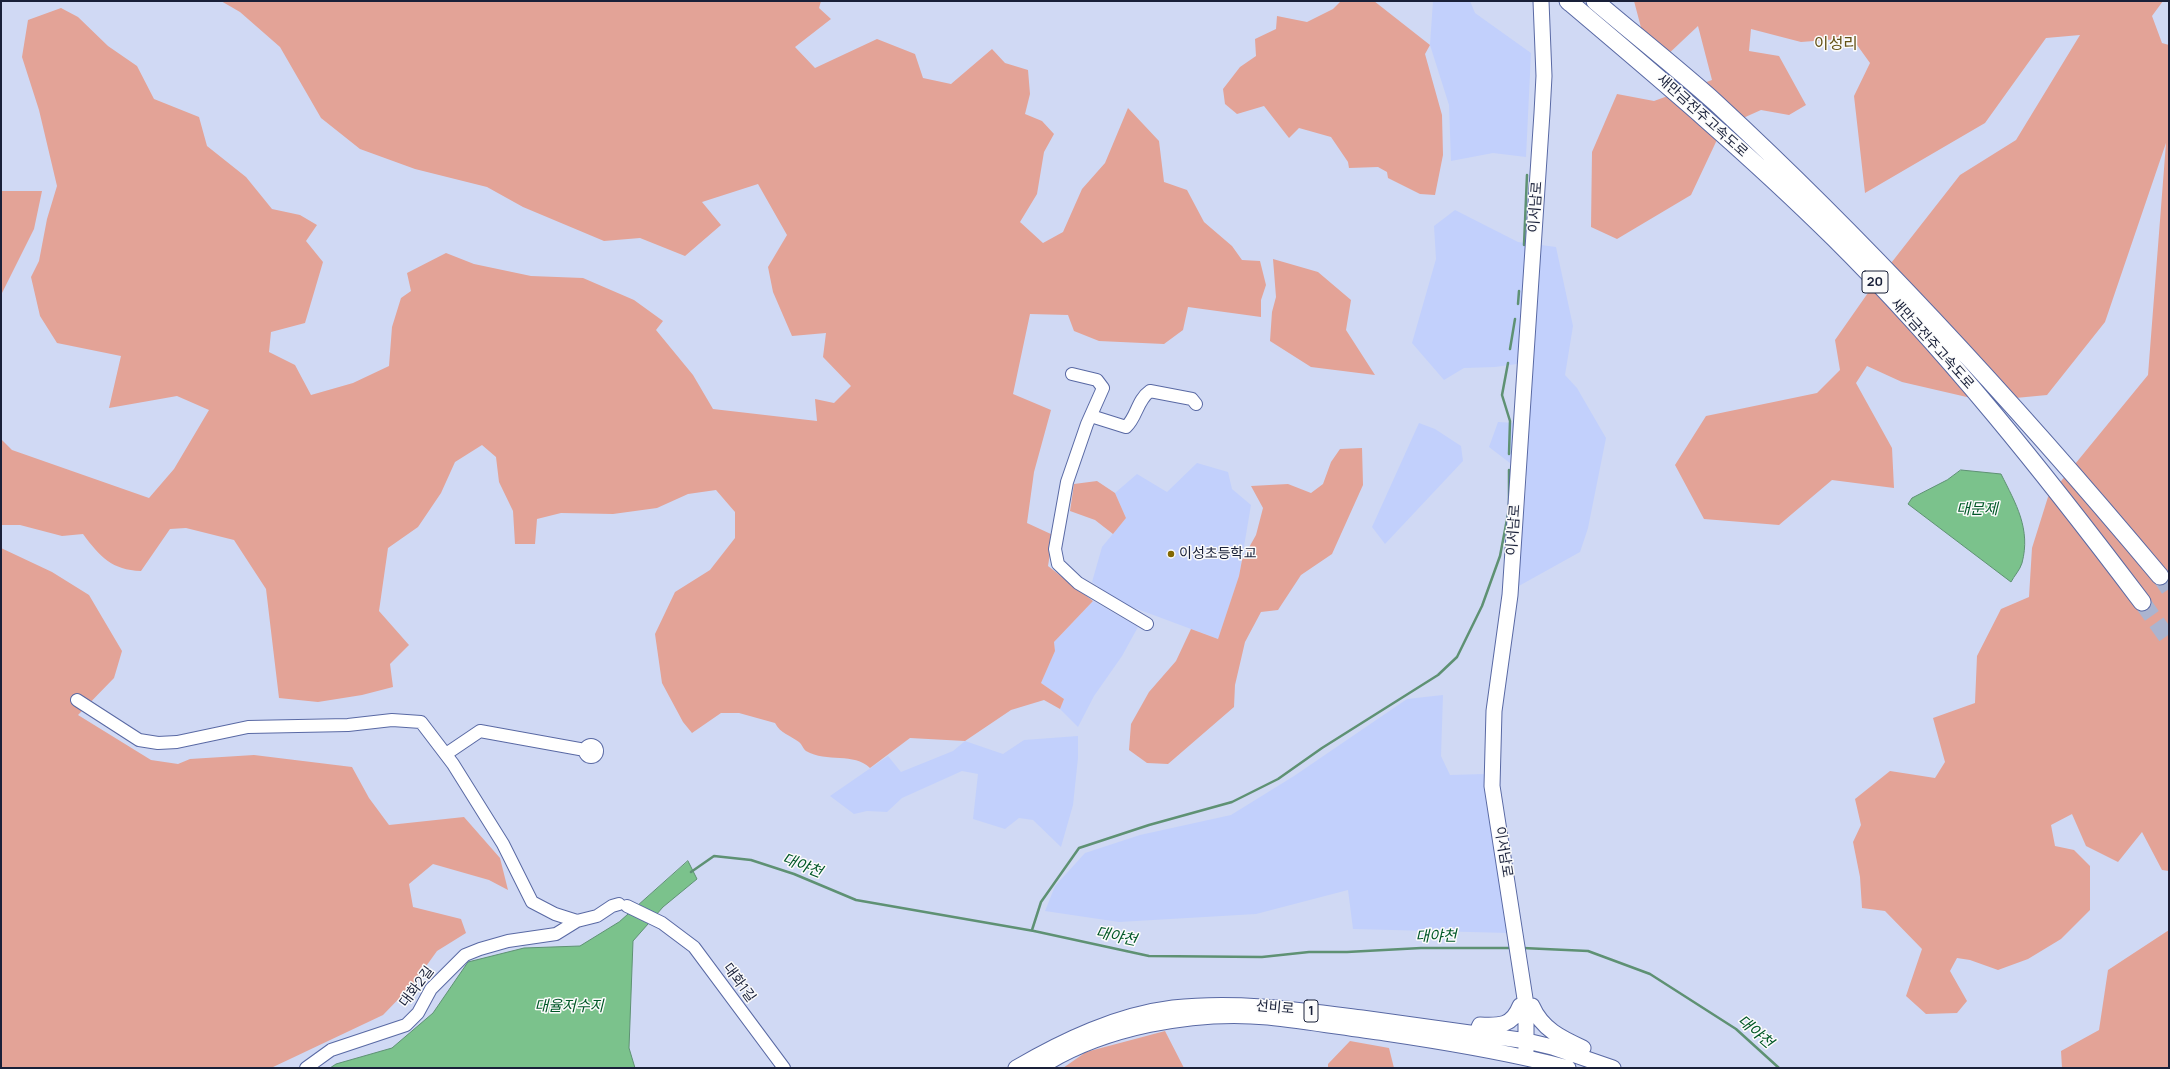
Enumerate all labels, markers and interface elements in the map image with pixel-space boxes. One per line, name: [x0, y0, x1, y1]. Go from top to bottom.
district label: 이성리: [1814, 35, 1858, 55]
street label: 새만금전주고속도로: [1653, 71, 1751, 161]
street label: 이서남로: [1526, 181, 1546, 233]
road number: 20: [1862, 271, 1888, 293]
street label: 새만금전주고속도로: [1887, 295, 1977, 393]
water label: 대문제: [1956, 501, 1998, 519]
street label: 이서남로: [1504, 504, 1524, 556]
place label: 이성초등학교: [1179, 546, 1256, 562]
marker: 이성초등학교: [1166, 549, 1176, 559]
street label: 이서남로: [1491, 825, 1515, 879]
water label: 대야천: [779, 850, 825, 882]
water label: 대야천: [1094, 924, 1138, 950]
water label: 대야천: [1415, 928, 1457, 946]
street label: 대화1길: [719, 960, 759, 1006]
street label: 대화2길: [396, 963, 438, 1011]
water label: 대율저수지: [535, 998, 603, 1016]
street label: 선비로: [1255, 998, 1295, 1018]
road number: 1: [1304, 1000, 1318, 1022]
water label: 대야천: [1733, 1012, 1777, 1052]

